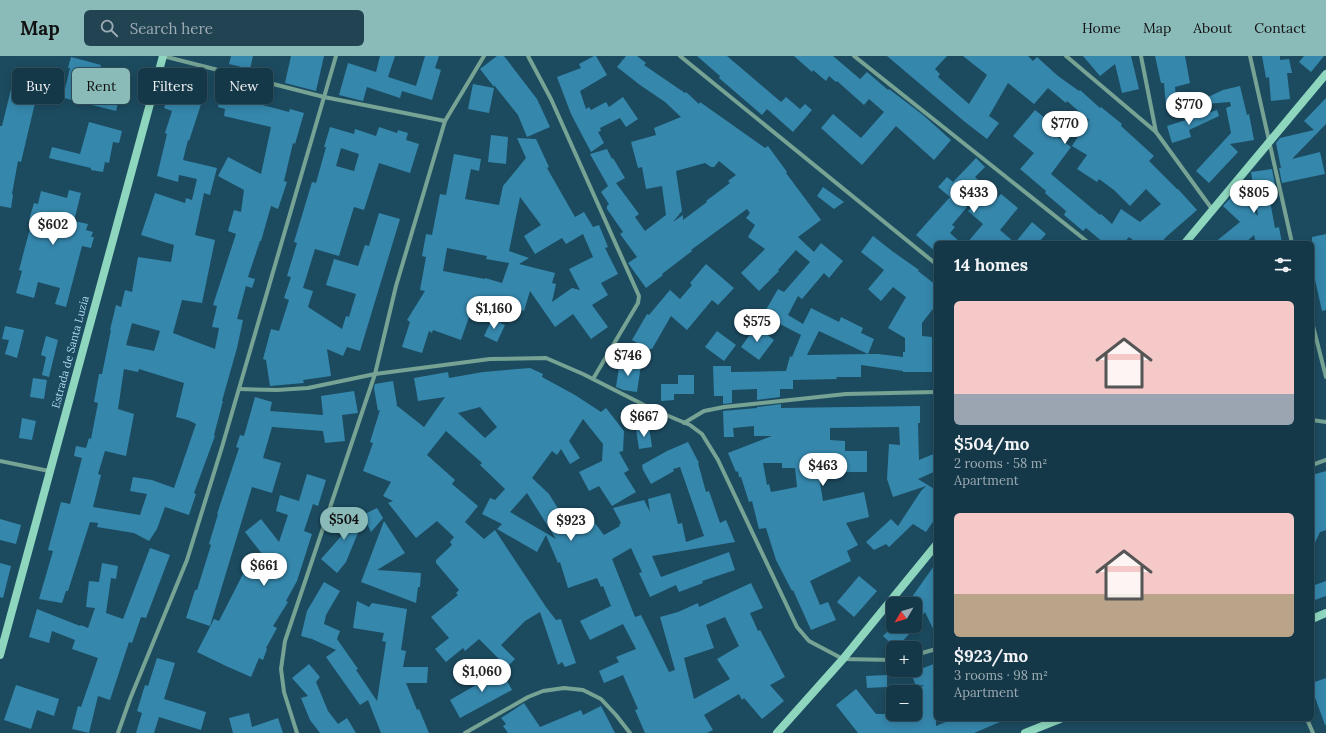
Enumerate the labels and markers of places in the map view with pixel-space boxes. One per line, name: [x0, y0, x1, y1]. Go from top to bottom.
pin: $770: [1165, 92, 1213, 126]
pin: $770: [1041, 111, 1089, 145]
pin: $433: [950, 180, 998, 214]
pin: $805: [1230, 180, 1278, 214]
pin: $602: [29, 212, 77, 246]
pin: $1,160: [461, 296, 527, 330]
pin: $575: [733, 309, 781, 343]
pin: $746: [604, 343, 652, 377]
pin: $667: [620, 404, 668, 438]
pin: $463: [799, 453, 847, 487]
pin: $504: [320, 507, 368, 541]
pin: $923: [547, 508, 595, 542]
pin: $661: [240, 553, 288, 587]
pin: $1,060: [449, 659, 515, 693]

